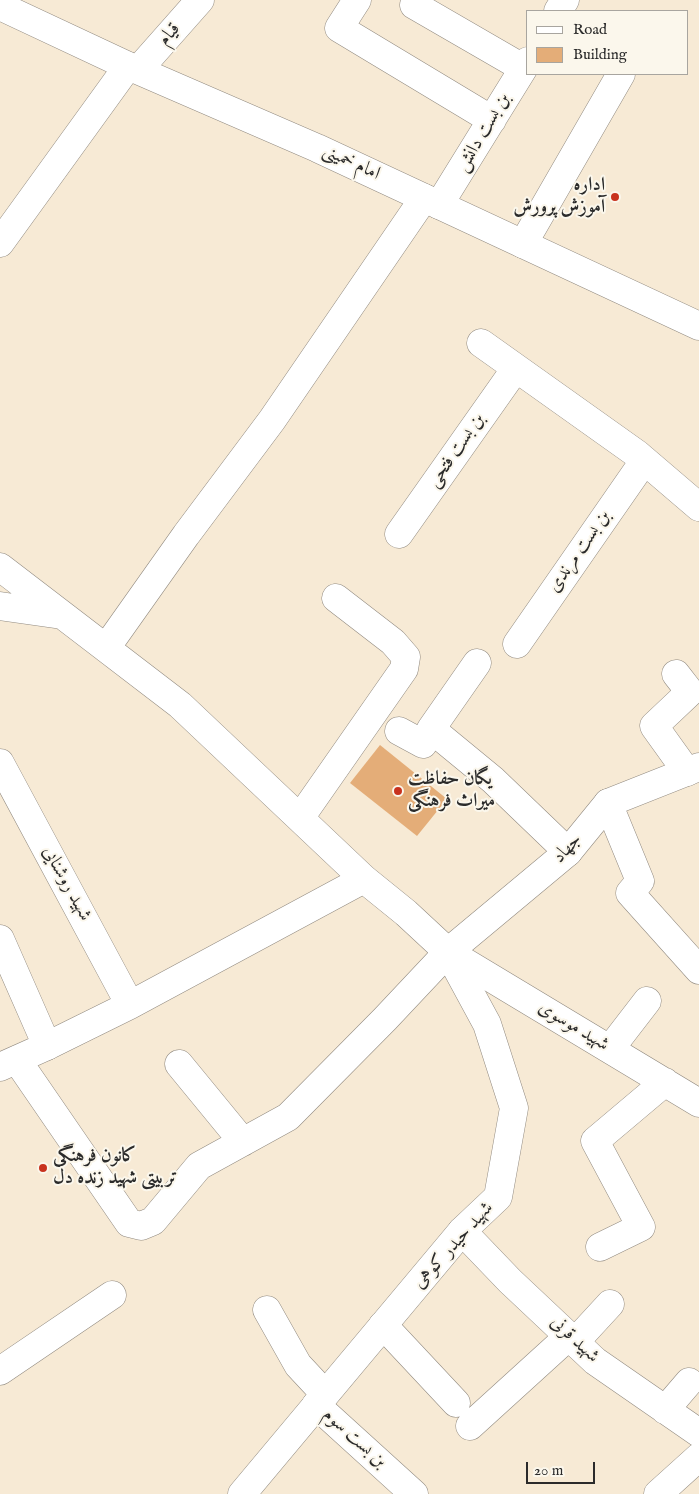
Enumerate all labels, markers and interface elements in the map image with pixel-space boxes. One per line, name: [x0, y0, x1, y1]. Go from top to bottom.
legend: [526, 10, 689, 75]
street label: قیام: [154, 19, 186, 51]
text: Road: [573, 20, 607, 39]
text: Building: [573, 45, 627, 64]
street label: بن بست دانش: [452, 89, 516, 177]
street label: امام خمینی: [319, 140, 383, 186]
place label: اداره آموزش پرورش: [513, 175, 605, 219]
marker: اداره آموزش پرورش: [609, 191, 621, 203]
street label: بن بست فتحی: [423, 409, 491, 493]
street label: بن بست مرندی: [543, 506, 617, 598]
place label: یگان حفاظت میراث فرهنگی: [408, 769, 495, 813]
marker: یگان حفاظت میراث فرهنگی: [392, 785, 404, 797]
street label: جهاد: [548, 829, 588, 869]
street label: شهید روشنایی: [36, 843, 96, 925]
street label: شهید موسوی: [533, 997, 613, 1057]
place label: کانون فرهنگی تربیتی شهید زنده دل: [53, 1146, 177, 1190]
marker: کانون فرهنگی تربیتی شهید زنده دل: [37, 1162, 49, 1174]
street label: شهید حیدر کوهی: [409, 1198, 499, 1294]
street label: شهید قرنی: [545, 1312, 603, 1368]
street label: بن بست سوم: [317, 1404, 391, 1474]
scale bar: [529, 1452, 598, 1484]
text: 20 m: [534, 1461, 563, 1480]

